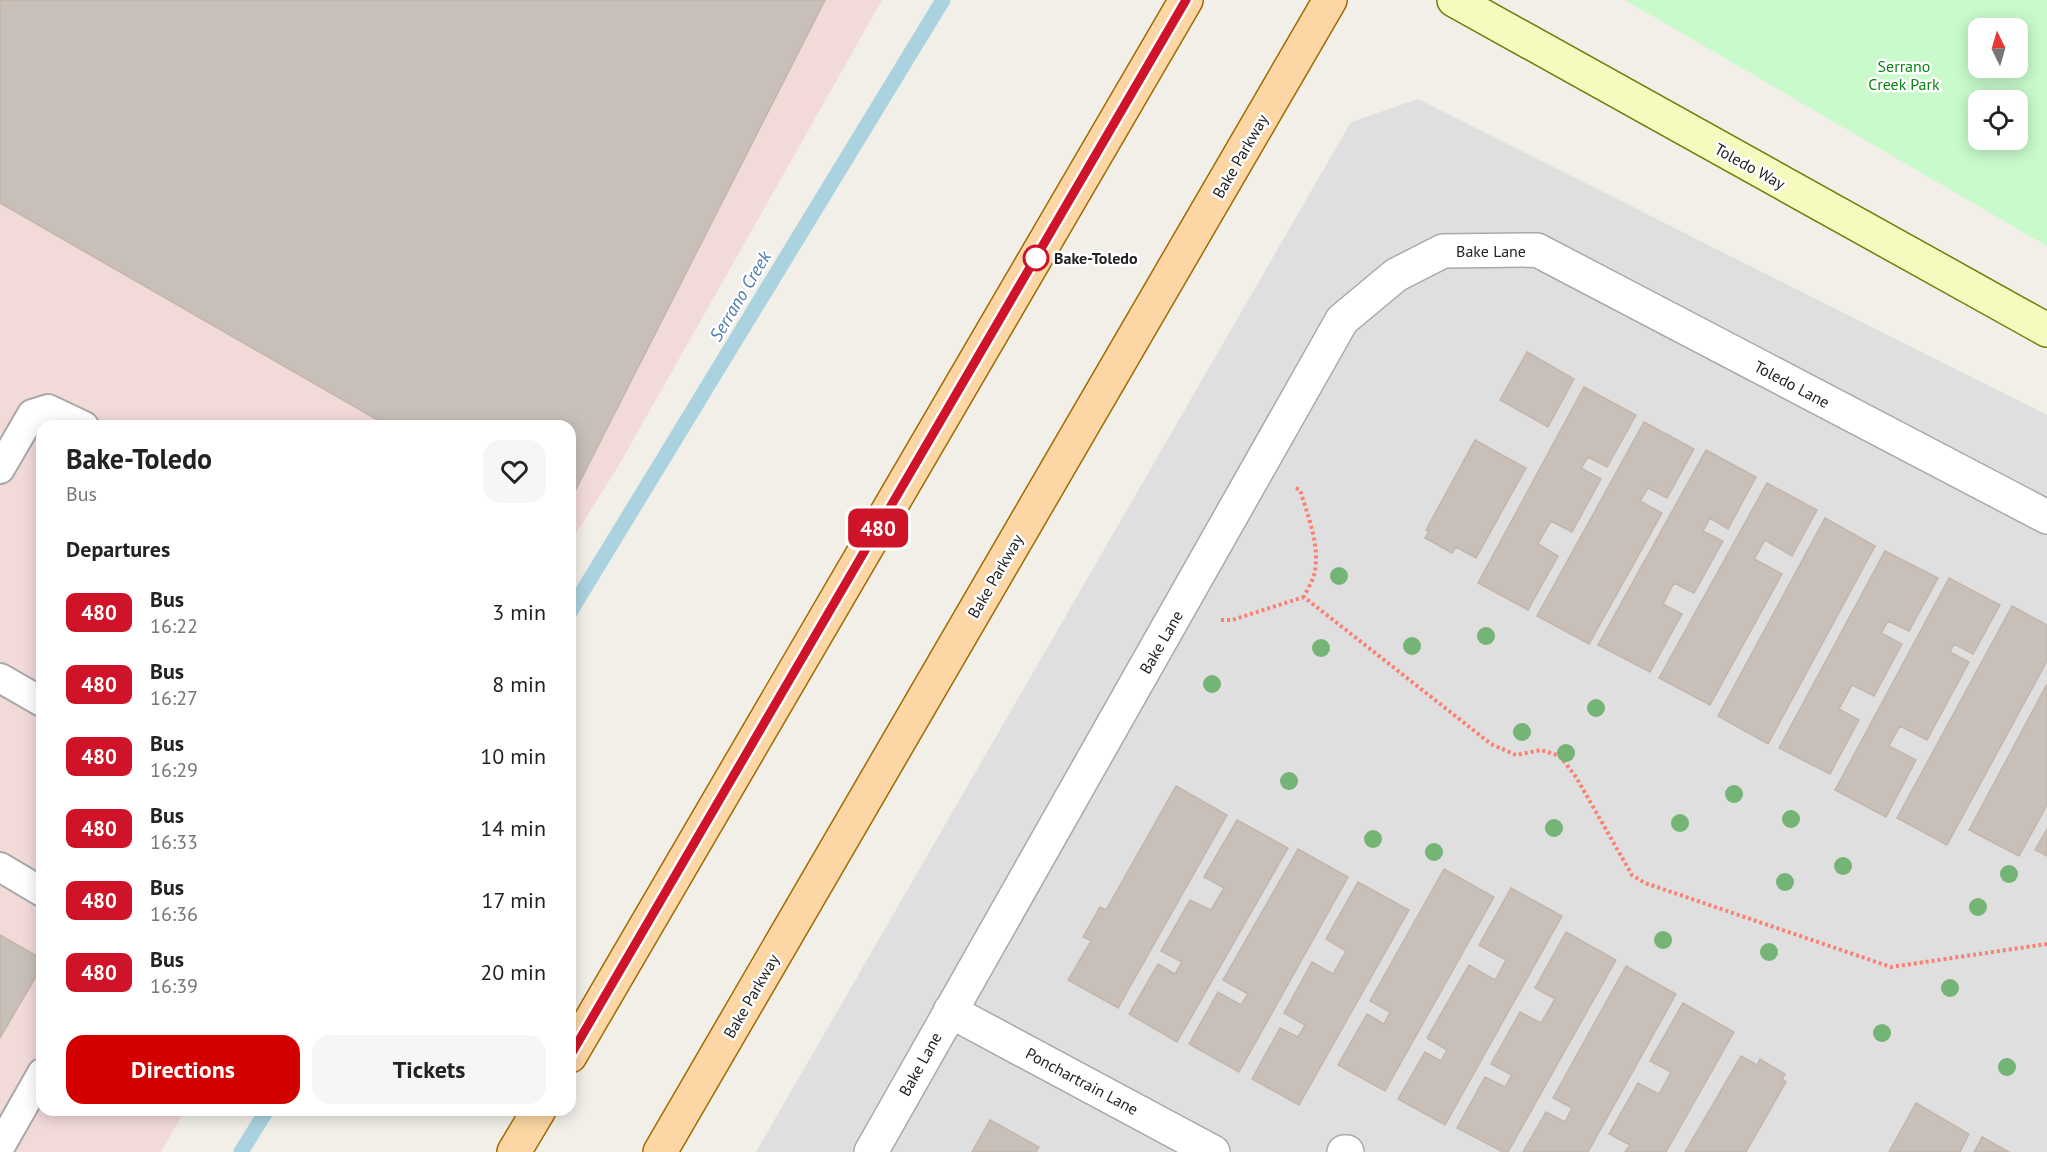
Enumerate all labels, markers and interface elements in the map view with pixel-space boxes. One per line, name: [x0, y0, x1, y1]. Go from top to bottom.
north arrow: [1968, 18, 2028, 78]
map controls: [1968, 18, 2028, 150]
park label: Serrano Creek Park: [1868, 56, 1940, 94]
button: locate: [1968, 90, 2028, 150]
street label: Bake Parkway: [1208, 110, 1272, 202]
street label: Toledo Way: [1711, 139, 1789, 194]
street label: Bake Lane: [1456, 241, 1526, 261]
marker: Bake-Toledo: [1023, 245, 1049, 271]
water label: Serrano Creek: [704, 246, 776, 345]
place label: Bake-Toledo: [1054, 248, 1138, 268]
street label: Toledo Lane: [1751, 356, 1833, 412]
text: Bake-Toledo: [66, 440, 212, 477]
button: heart: [483, 440, 546, 503]
text: Bus: [66, 481, 97, 507]
line badge: 480: [844, 508, 912, 548]
text: 480: [860, 515, 896, 542]
street label: Bake Parkway: [963, 530, 1027, 622]
text: Departures: [66, 535, 170, 563]
text: Bus: [150, 585, 184, 613]
text: 3 min: [492, 598, 546, 626]
text: 480: [81, 599, 117, 626]
street label: Bake Lane: [1135, 607, 1187, 677]
text: 16:22: [150, 613, 198, 639]
text: Bus: [150, 657, 184, 685]
text: 8 min: [492, 670, 546, 698]
text: 480: [81, 671, 117, 698]
text: 16:27: [150, 685, 198, 711]
text: Bus: [150, 729, 184, 757]
text: 10 min: [480, 742, 546, 770]
text: 480: [81, 743, 117, 770]
text: 16:29: [150, 757, 198, 783]
text: Bus: [150, 801, 184, 829]
text: 14 min: [480, 814, 546, 842]
text: 480: [81, 815, 117, 842]
text: 16:33: [150, 829, 198, 855]
text: Bus: [150, 873, 184, 901]
text: 17 min: [482, 886, 546, 914]
text: 480: [81, 887, 117, 914]
text: 16:36: [150, 901, 198, 927]
text: Bus: [150, 945, 184, 973]
street label: Bake Parkway: [719, 950, 783, 1042]
text: 20 min: [480, 958, 546, 986]
text: 480: [81, 959, 117, 986]
text: 16:39: [150, 973, 198, 999]
street label: Bake Lane: [894, 1029, 946, 1099]
button: Directions: [66, 1035, 300, 1104]
button: Tickets: [312, 1035, 546, 1104]
street label: Ponchartrain Lane: [1022, 1043, 1142, 1119]

